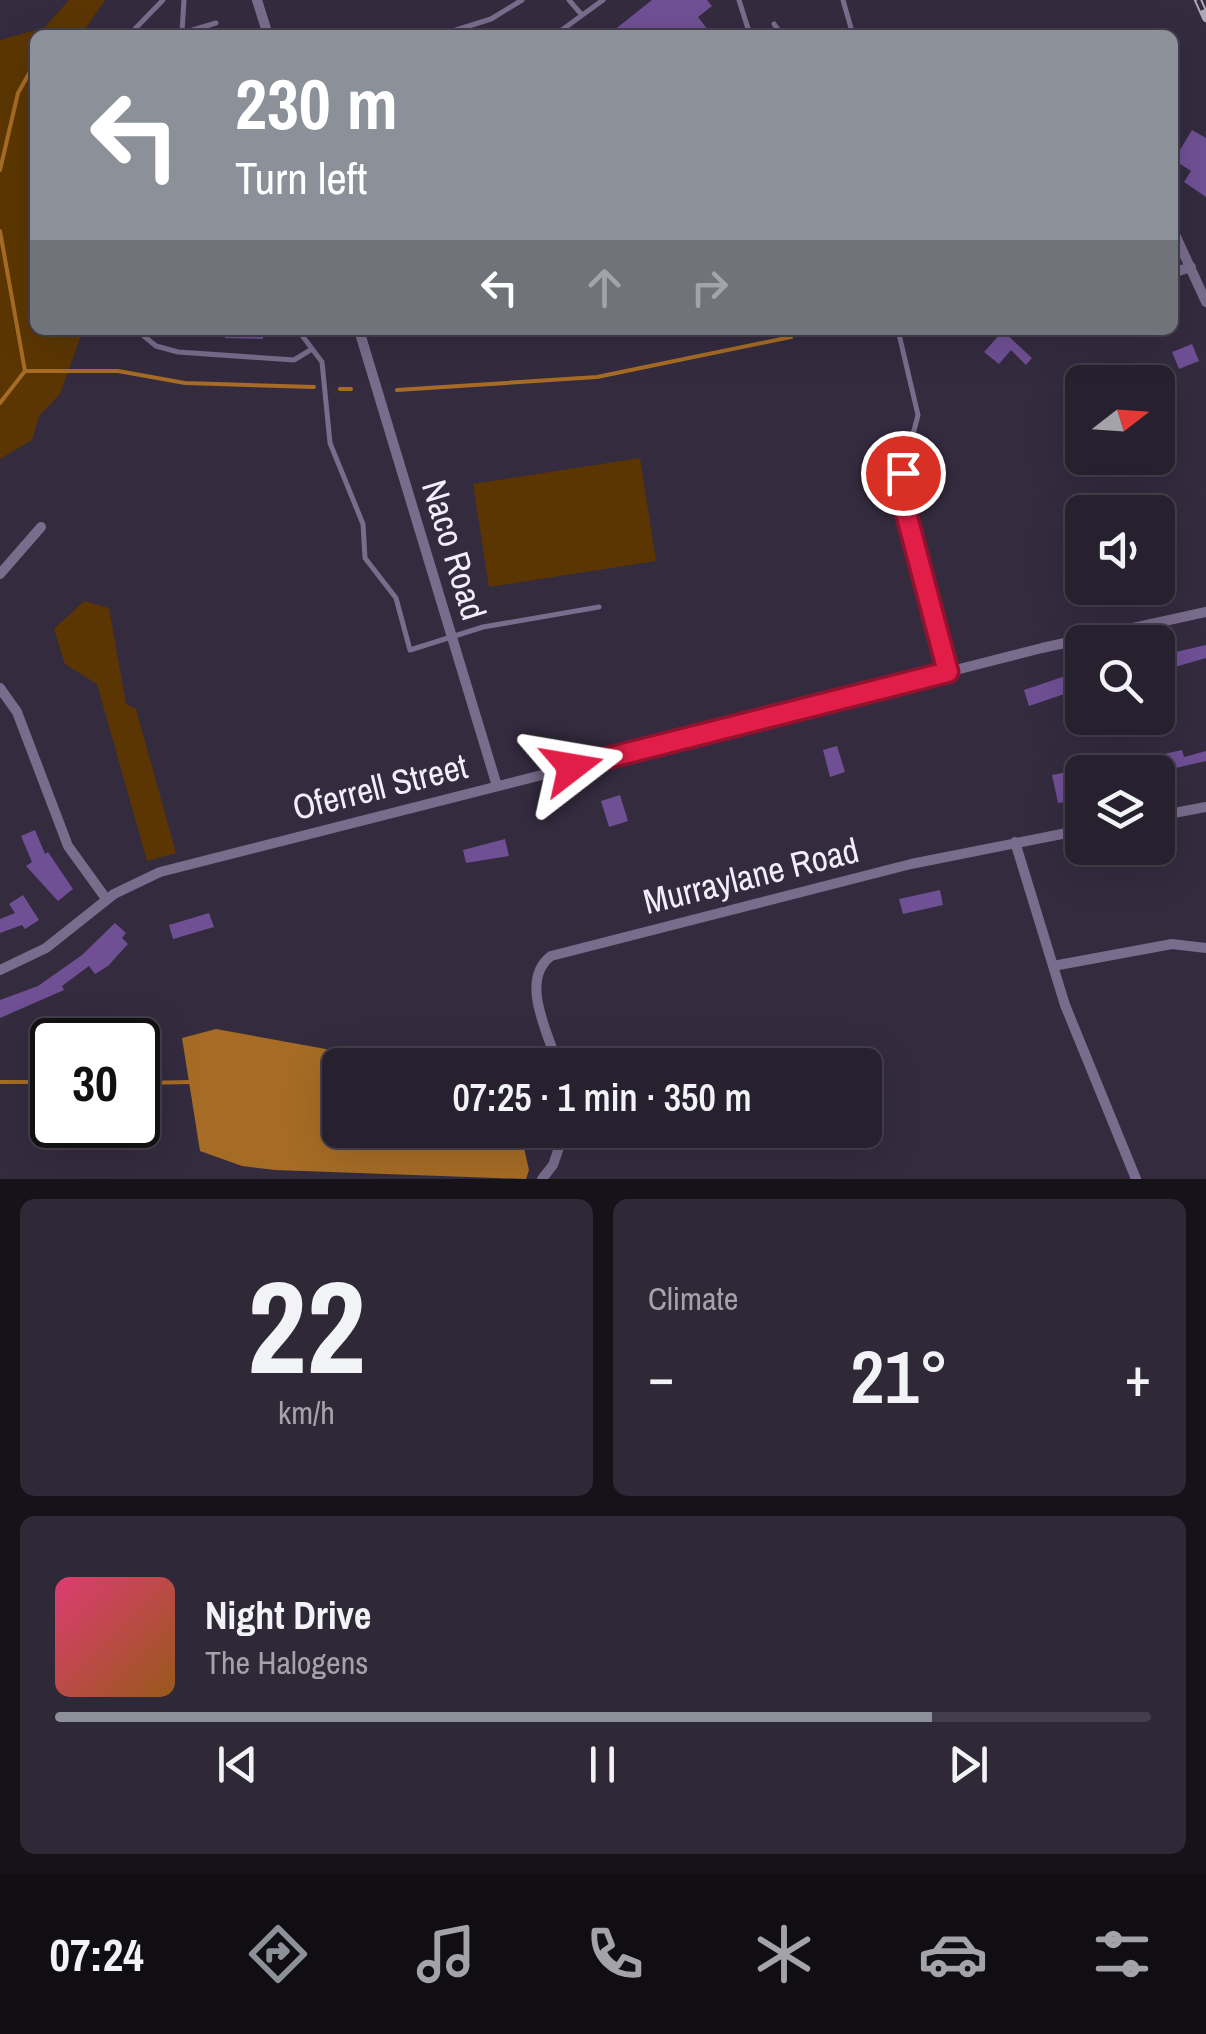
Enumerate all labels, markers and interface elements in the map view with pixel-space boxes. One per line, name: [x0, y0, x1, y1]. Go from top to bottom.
text: 230 m: [235, 57, 398, 151]
icon: left: [70, 70, 200, 200]
text: Turn left: [235, 147, 367, 208]
icon: left: [472, 260, 527, 315]
icon: ahead: [577, 260, 632, 315]
icon: right: [682, 260, 737, 315]
north arrow: [1065, 365, 1175, 475]
map controls: [1065, 365, 1175, 865]
pin: [861, 431, 946, 516]
icon: arrive: [876, 446, 931, 501]
street label: Naco Road: [411, 474, 498, 625]
button: sound: [1065, 495, 1175, 605]
button: search: [1065, 625, 1175, 735]
position arrow: [520, 715, 624, 819]
street label: Oferrell Street: [288, 742, 472, 831]
button: layers: [1065, 755, 1175, 865]
street label: Murraylane Road: [638, 826, 863, 925]
speed limit sign: 30: [30, 1018, 160, 1148]
text: 07:25 · 1 min · 350 m: [452, 1072, 752, 1123]
text: 22: [247, 1238, 366, 1414]
text: Climate: [648, 1277, 738, 1320]
text: 21°: [850, 1325, 949, 1426]
text: −: [648, 1339, 674, 1413]
text: +: [1125, 1339, 1151, 1413]
text: km/h: [278, 1391, 335, 1434]
text: Night Drive: [205, 1590, 371, 1641]
text: The Halogens: [205, 1641, 368, 1684]
icon: previous: [210, 1737, 265, 1792]
icon: pause: [575, 1737, 630, 1792]
icon: next: [941, 1737, 996, 1792]
icon: directions: [243, 1919, 313, 1989]
icon: music: [411, 1919, 481, 1989]
icon: phone: [580, 1919, 650, 1989]
icon: climate: [749, 1919, 819, 1989]
icon: car: [918, 1919, 988, 1989]
icon: filters: [1087, 1919, 1157, 1989]
text: 07:24: [49, 1924, 144, 1985]

